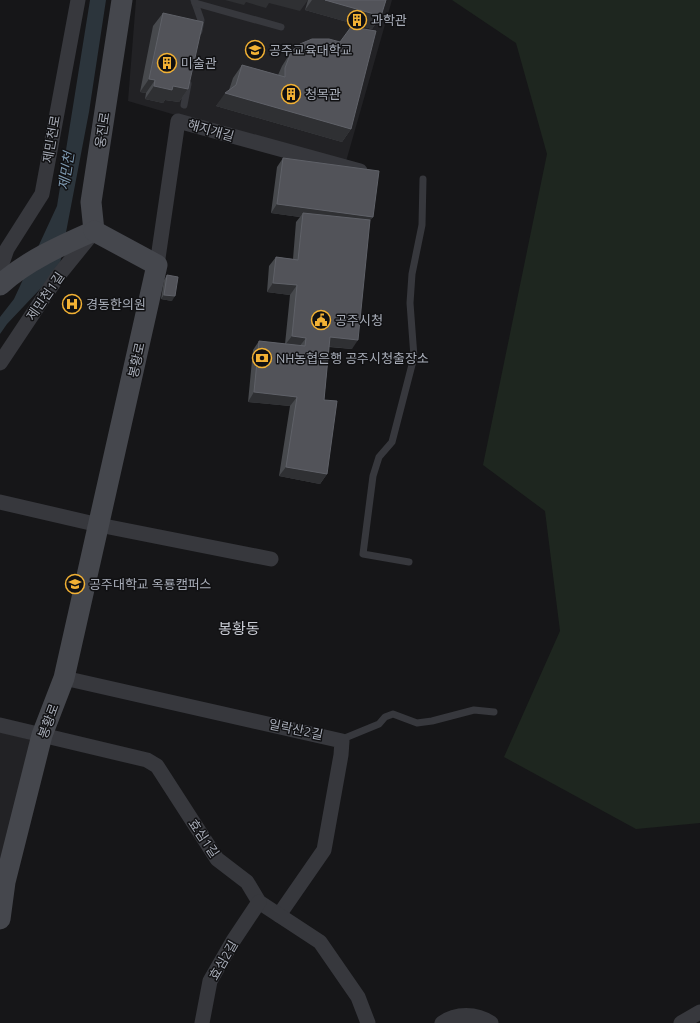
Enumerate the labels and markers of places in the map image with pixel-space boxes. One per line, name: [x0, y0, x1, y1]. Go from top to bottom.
building icon: 과학관: [346, 9, 368, 31]
place label: 과학관: [371, 13, 407, 27]
school or university icon: 공주교육대학교: [244, 39, 266, 61]
place label: 공주교육대학교: [269, 43, 353, 57]
building icon: 미술관: [156, 52, 178, 74]
place label: 미술관: [181, 56, 217, 70]
building icon: 청목관: [280, 83, 302, 105]
place label: 청목관: [305, 87, 341, 101]
hospital icon: 경동한의원: [61, 293, 83, 315]
place label: 경동한의원: [86, 297, 146, 311]
public building icon: 공주시청: [310, 309, 332, 331]
place label: 공주시청: [335, 313, 383, 327]
bank icon: NH농협은행 공주시청출장소: [251, 347, 273, 369]
place label: NH농협은행 공주시청출장소: [276, 351, 429, 365]
school or university icon: 공주대학교 옥룡캠퍼스: [64, 573, 86, 595]
place label: 공주대학교 옥룡캠퍼스: [89, 577, 212, 591]

